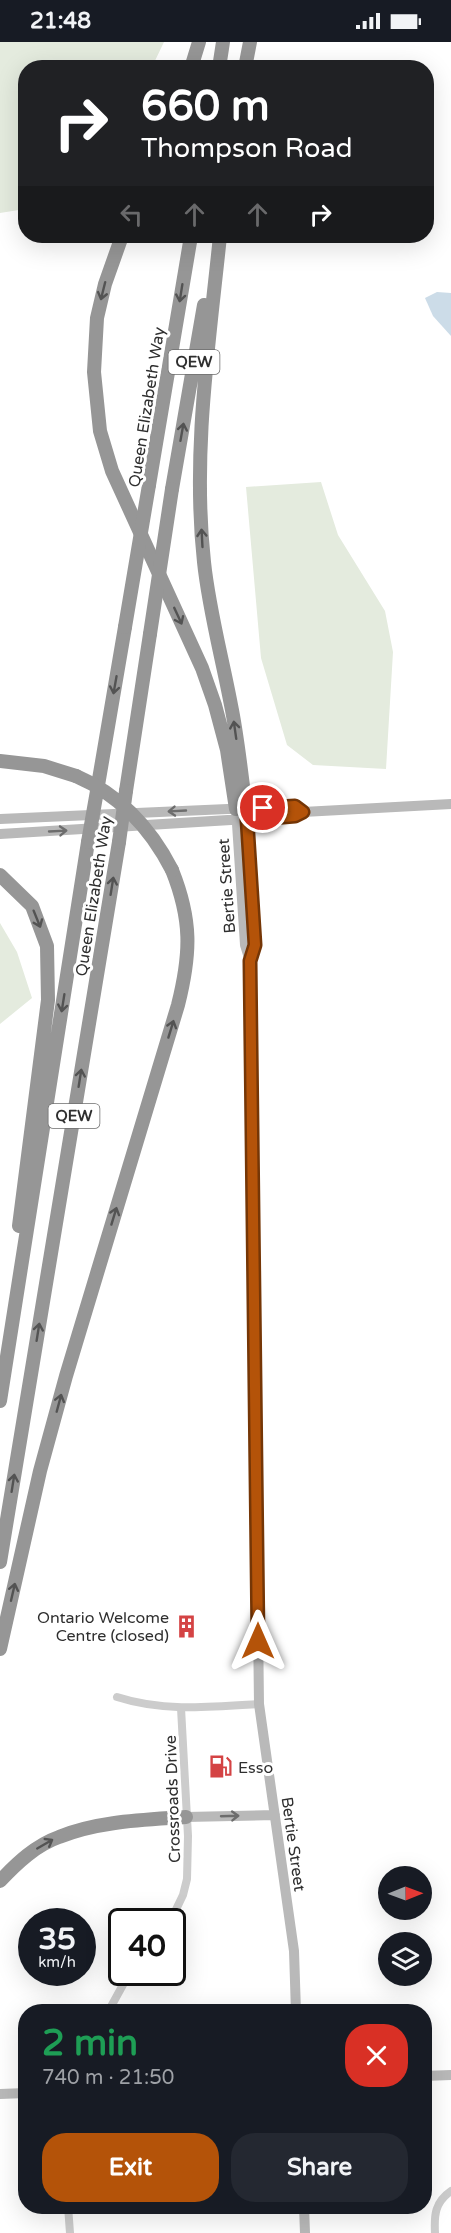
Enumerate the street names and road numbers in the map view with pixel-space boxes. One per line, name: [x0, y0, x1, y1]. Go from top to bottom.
street label: Queen Elizabeth Way: [124, 325, 170, 489]
road number: QEW: [168, 350, 220, 374]
street label: Queen Elizabeth Way: [71, 814, 117, 978]
street label: Bertie Street: [214, 838, 240, 934]
road number: QEW: [48, 1104, 100, 1128]
street label: Crossroads Drive: [161, 1735, 185, 1863]
street label: Bertie Street: [276, 1796, 310, 1893]

